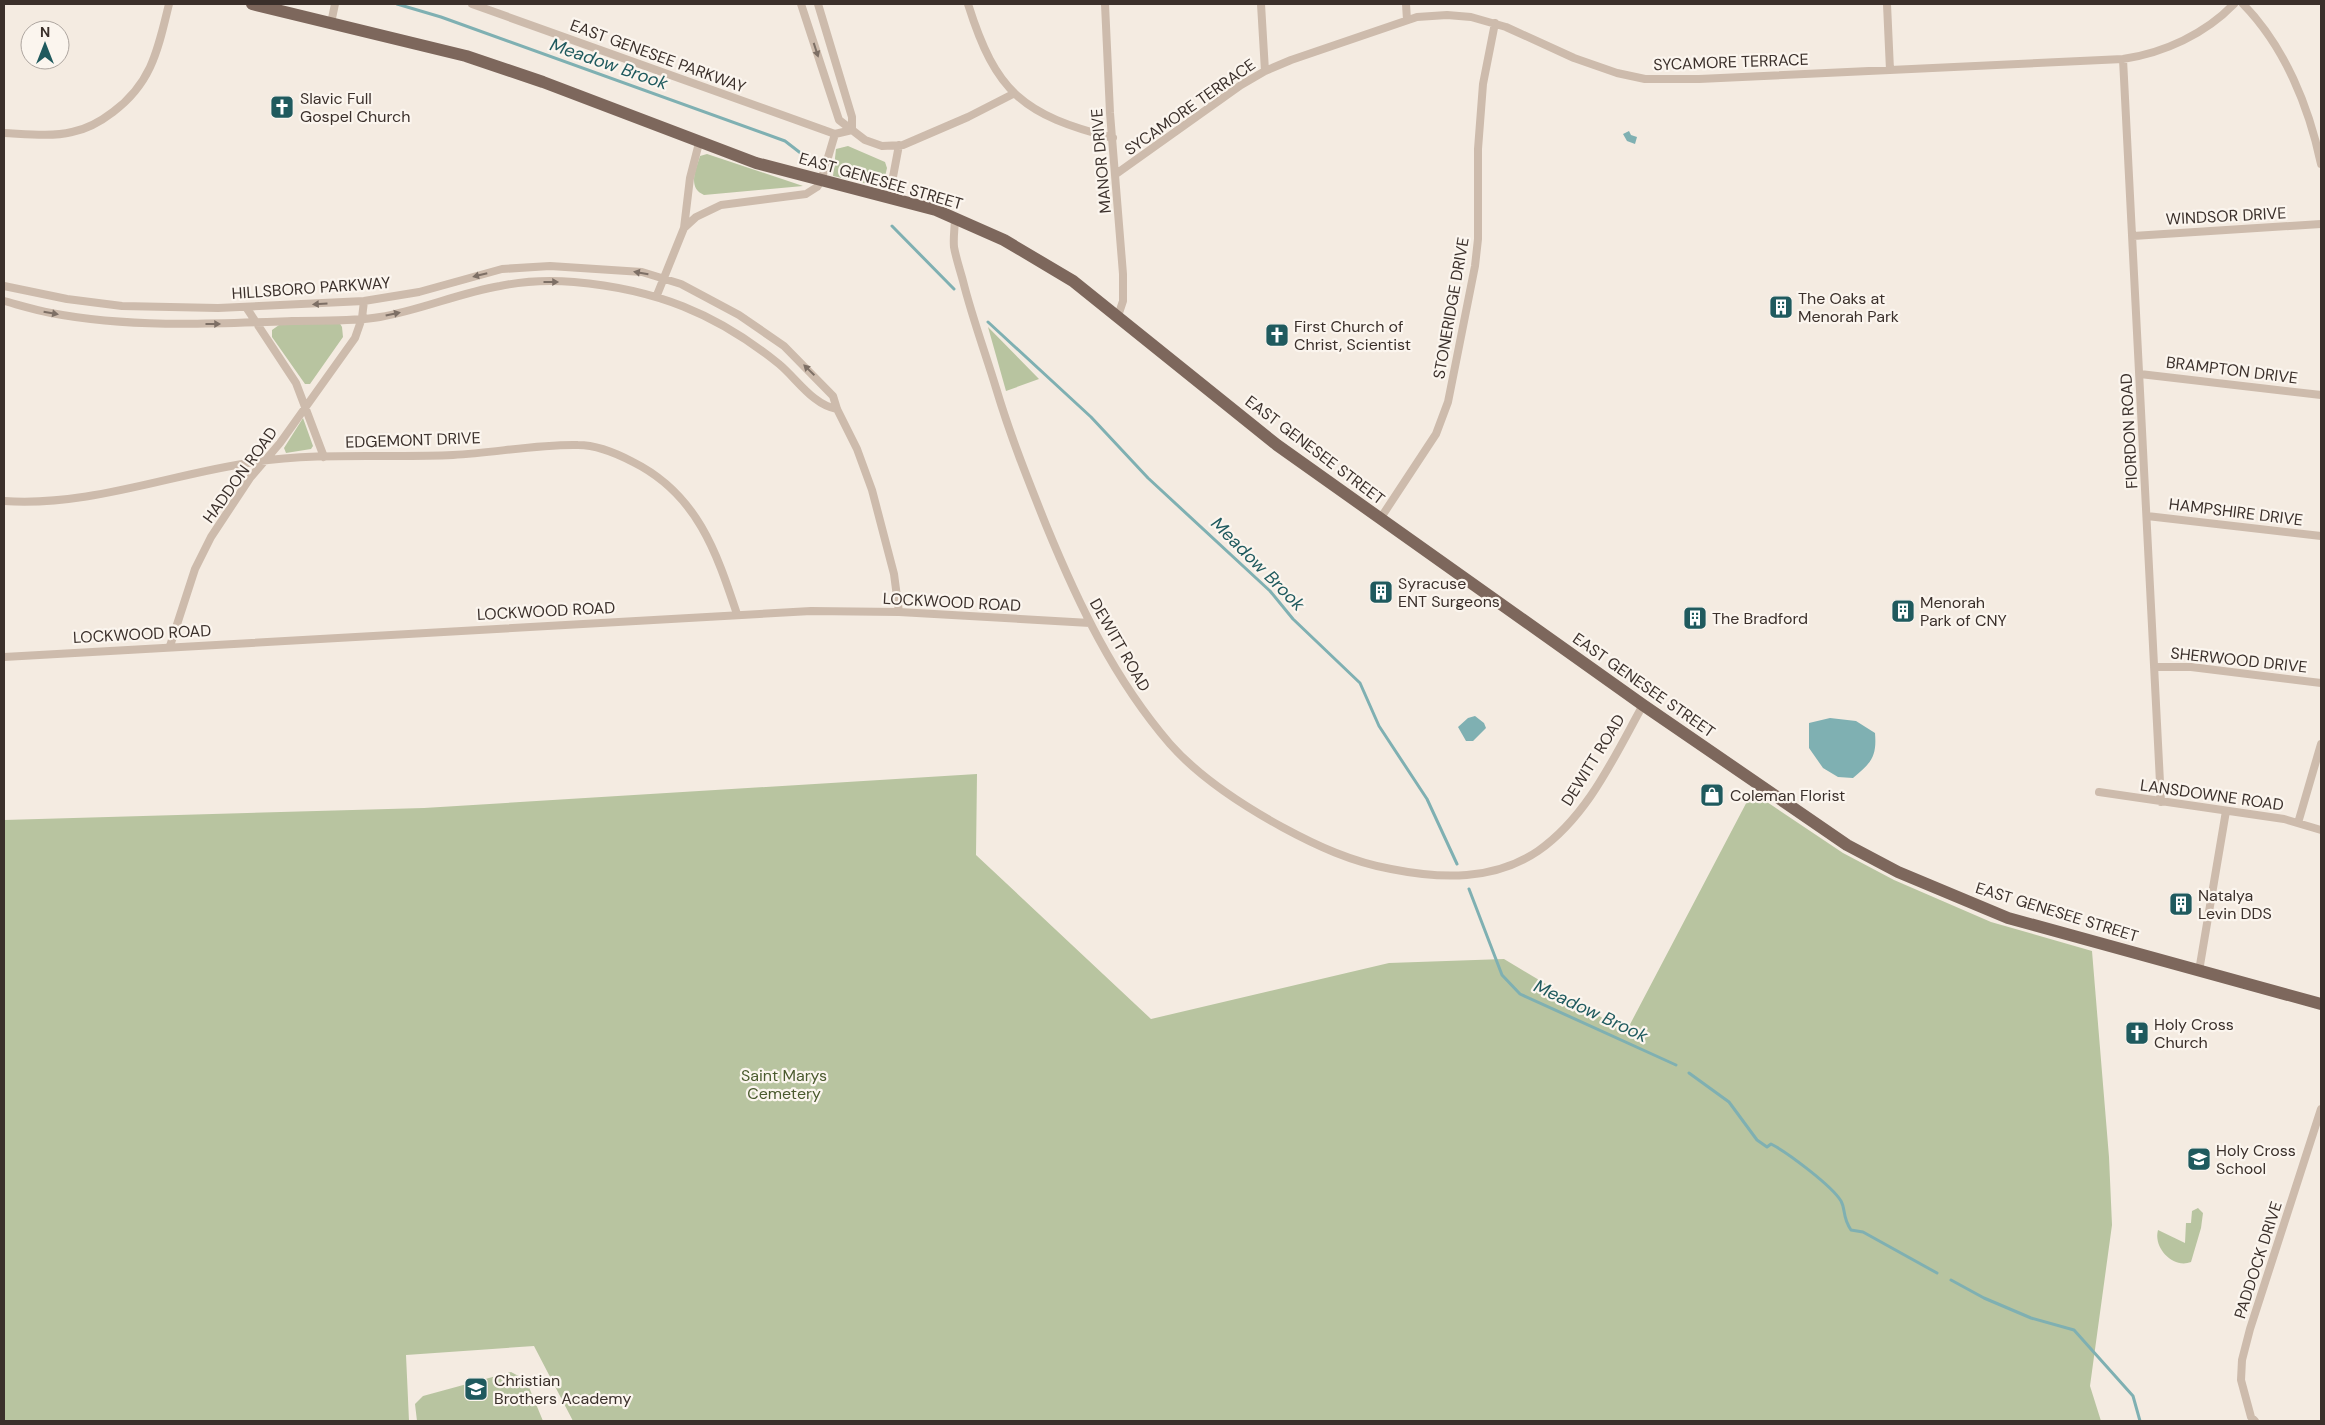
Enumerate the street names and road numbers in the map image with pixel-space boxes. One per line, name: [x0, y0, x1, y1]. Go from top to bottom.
street label: EAST GENESEE PARKWAY: [567, 14, 749, 98]
street label: SYCAMORE TERRACE: [1653, 49, 1809, 75]
street label: SYCAMORE TERRACE: [1120, 54, 1260, 160]
street label: MANOR DRIVE: [1086, 108, 1116, 214]
street label: EAST GENESEE STREET: [797, 148, 965, 214]
street label: WINDSOR DRIVE: [2165, 202, 2287, 230]
street label: STONERIDGE DRIVE: [1428, 235, 1474, 381]
street label: HILLSBORO PARKWAY: [231, 272, 391, 304]
street label: BRAMPTON DRIVE: [2165, 351, 2299, 389]
street label: FIORDON ROAD: [2115, 373, 2143, 489]
street label: EAST GENESEE STREET: [1241, 391, 1389, 509]
street label: HADDON ROAD: [198, 423, 282, 527]
street label: EDGEMONT DRIVE: [345, 427, 481, 453]
street label: HAMPSHIRE DRIVE: [2168, 493, 2304, 531]
street label: LOCKWOOD ROAD: [882, 588, 1022, 616]
street label: DEWITT ROAD: [1085, 595, 1155, 695]
street label: LOCKWOOD ROAD: [476, 597, 616, 625]
street label: LOCKWOOD ROAD: [72, 620, 212, 648]
street label: EAST GENESEE STREET: [1569, 628, 1719, 742]
street label: SHERWOOD DRIVE: [2169, 642, 2309, 678]
street label: DEWITT ROAD: [1556, 710, 1630, 810]
street label: LANSDOWNE ROAD: [2139, 775, 2285, 815]
street label: EAST GENESEE STREET: [1973, 877, 2141, 947]
street label: PADDOCK DRIVE: [2229, 1199, 2287, 1321]

